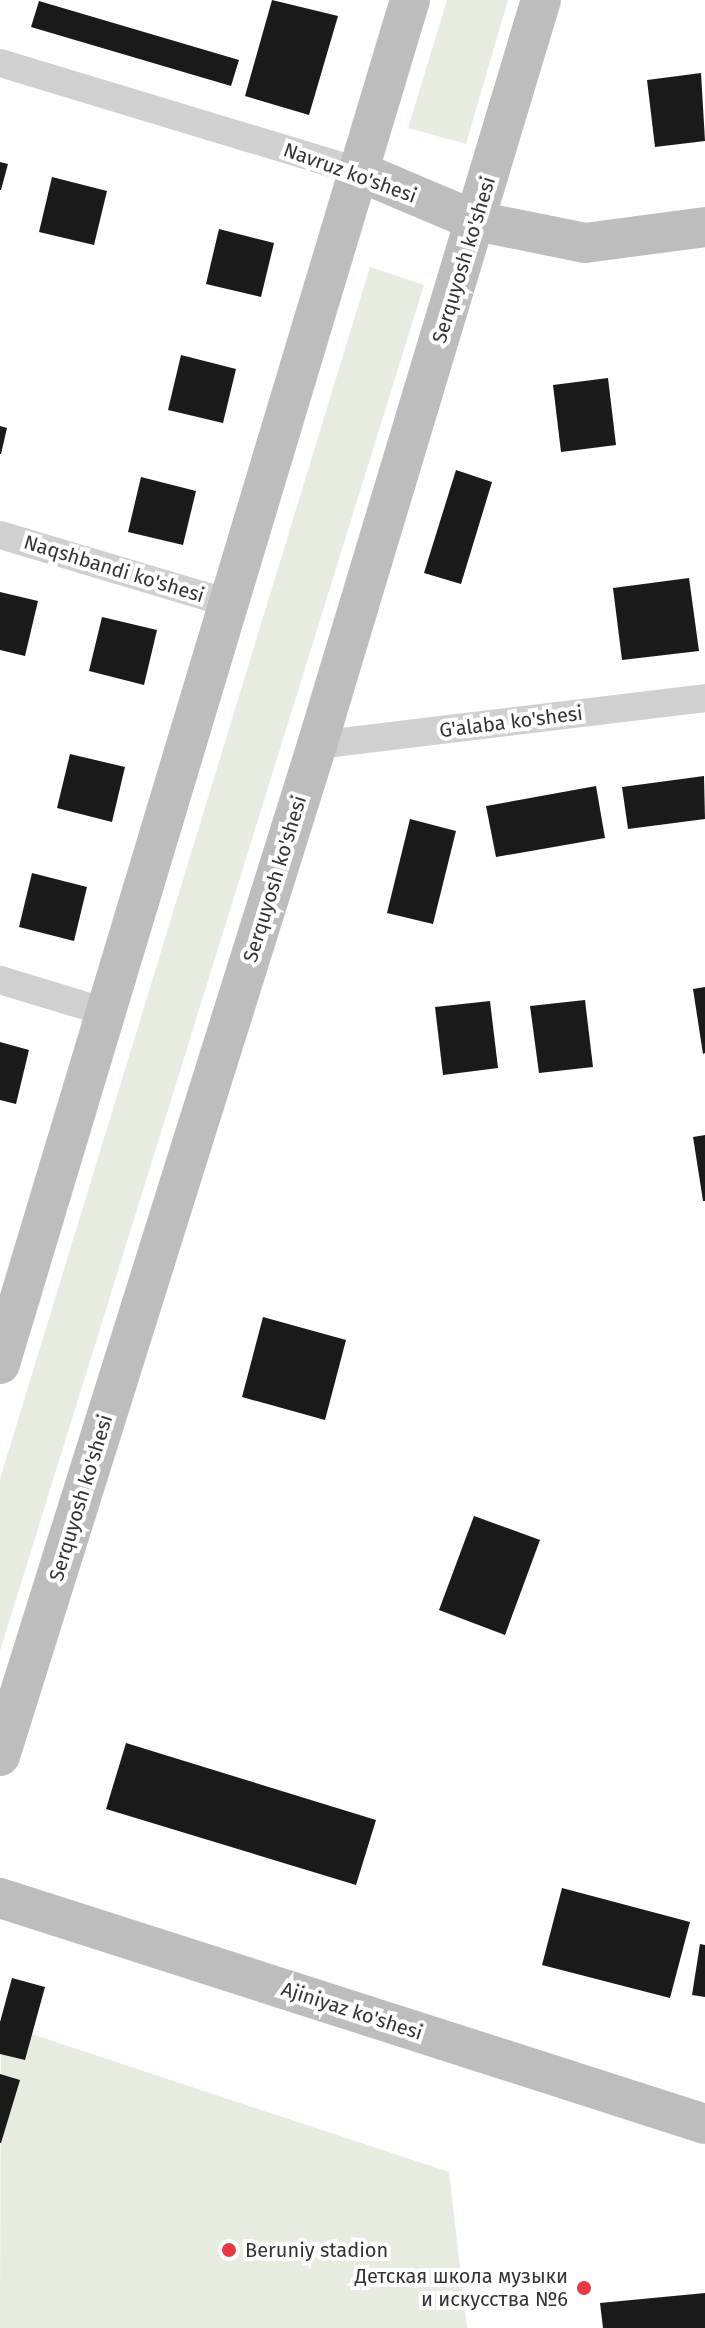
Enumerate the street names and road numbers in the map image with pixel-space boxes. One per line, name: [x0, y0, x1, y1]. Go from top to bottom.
street label: Navruz ko'shesi: [280, 138, 420, 208]
street label: Serquyosh ko'shesi: [427, 174, 501, 346]
street label: Naqshbandi ko'shesi: [21, 530, 207, 608]
street label: G'alaba ko'shesi: [438, 701, 584, 743]
street label: Serquyosh ko'shesi: [238, 793, 312, 965]
street label: Serquyosh ko'shesi: [44, 1412, 118, 1584]
street label: Ajiniyaz ko'shesi: [278, 1977, 426, 2045]

